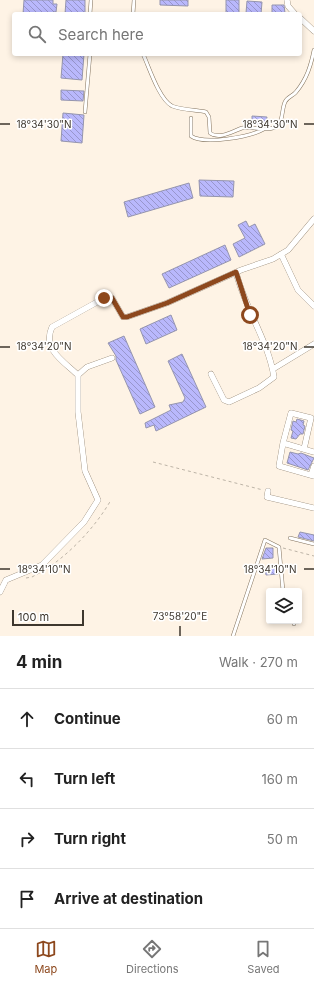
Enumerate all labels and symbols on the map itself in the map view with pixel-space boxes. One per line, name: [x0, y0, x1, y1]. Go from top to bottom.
text: 18°34'30"N: [17, 118, 71, 130]
text: 18°34'30"N: [243, 118, 297, 130]
route end: [95, 289, 113, 307]
route start: [241, 306, 259, 324]
text: 18°34'20"N: [17, 340, 71, 352]
text: 18°34'20"N: [243, 340, 297, 352]
text: 18°34'10"N: [18, 563, 70, 575]
text: 18°34'10"N: [244, 563, 296, 575]
scale bar: [12, 608, 84, 627]
text: 73°58'20"E: [153, 610, 207, 622]

